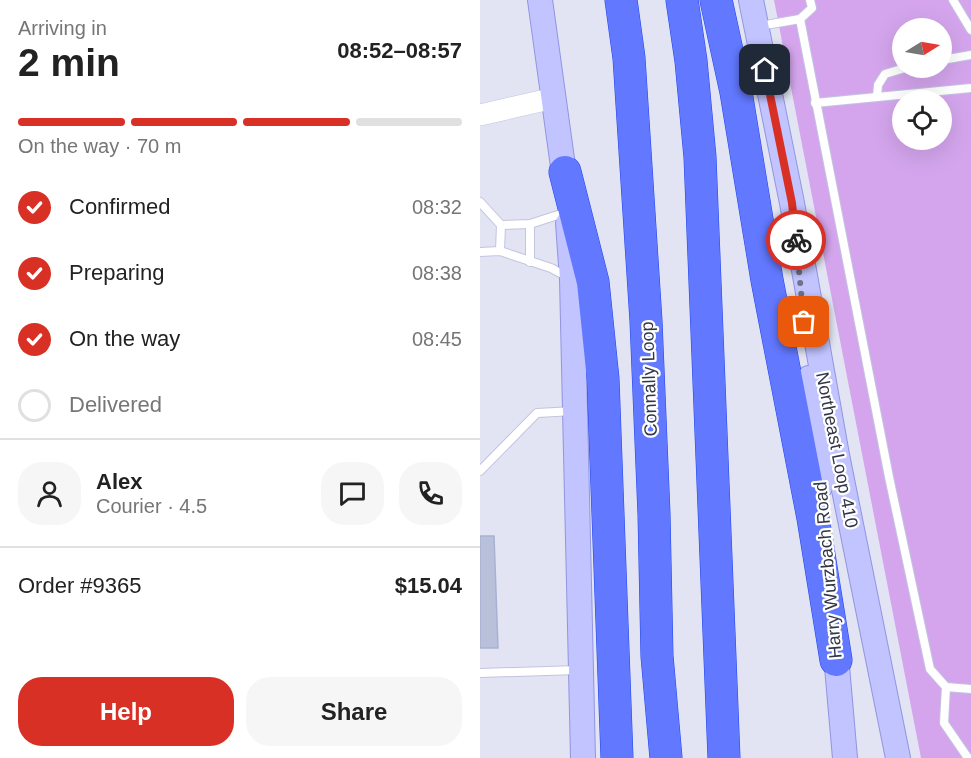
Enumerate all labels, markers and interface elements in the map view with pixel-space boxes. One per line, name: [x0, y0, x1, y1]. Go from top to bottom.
text: Arriving in: [18, 17, 107, 39]
north arrow: [892, 18, 952, 78]
map controls: [892, 18, 952, 150]
text: 08:52–08:57: [337, 38, 462, 63]
text: 2 min: [18, 41, 120, 84]
pin: [739, 44, 790, 95]
icon: home: [748, 53, 781, 86]
button: locate: [892, 90, 952, 150]
text: On the way · 70 m: [18, 135, 181, 157]
icon: check: [18, 191, 51, 224]
text: Confirmed: [69, 194, 170, 219]
text: 08:32: [412, 196, 462, 218]
courier: [766, 210, 826, 270]
icon: bike: [780, 224, 813, 257]
icon: check: [18, 257, 51, 290]
text: Preparing: [69, 260, 164, 285]
text: 08:38: [412, 262, 462, 284]
pin: [778, 296, 829, 347]
icon: bag: [787, 305, 820, 338]
street label: Connally Loop: [637, 321, 661, 437]
icon: check: [18, 323, 51, 356]
text: On the way: [69, 326, 180, 351]
text: 08:45: [412, 328, 462, 350]
street label: Northeast Loop 410: [812, 370, 862, 530]
text: Delivered: [69, 392, 162, 417]
button: person: [18, 462, 81, 525]
button: chat: [321, 462, 384, 525]
button: phone: [399, 462, 462, 525]
text: Alex: [96, 469, 142, 494]
street label: Harry Wurzbach Road: [810, 481, 846, 659]
text: Courier · 4.5: [96, 495, 207, 517]
text: Order #9365: [18, 573, 142, 598]
text: $15.04: [395, 573, 462, 598]
button: Help: [18, 677, 234, 746]
button: Share: [246, 677, 462, 746]

